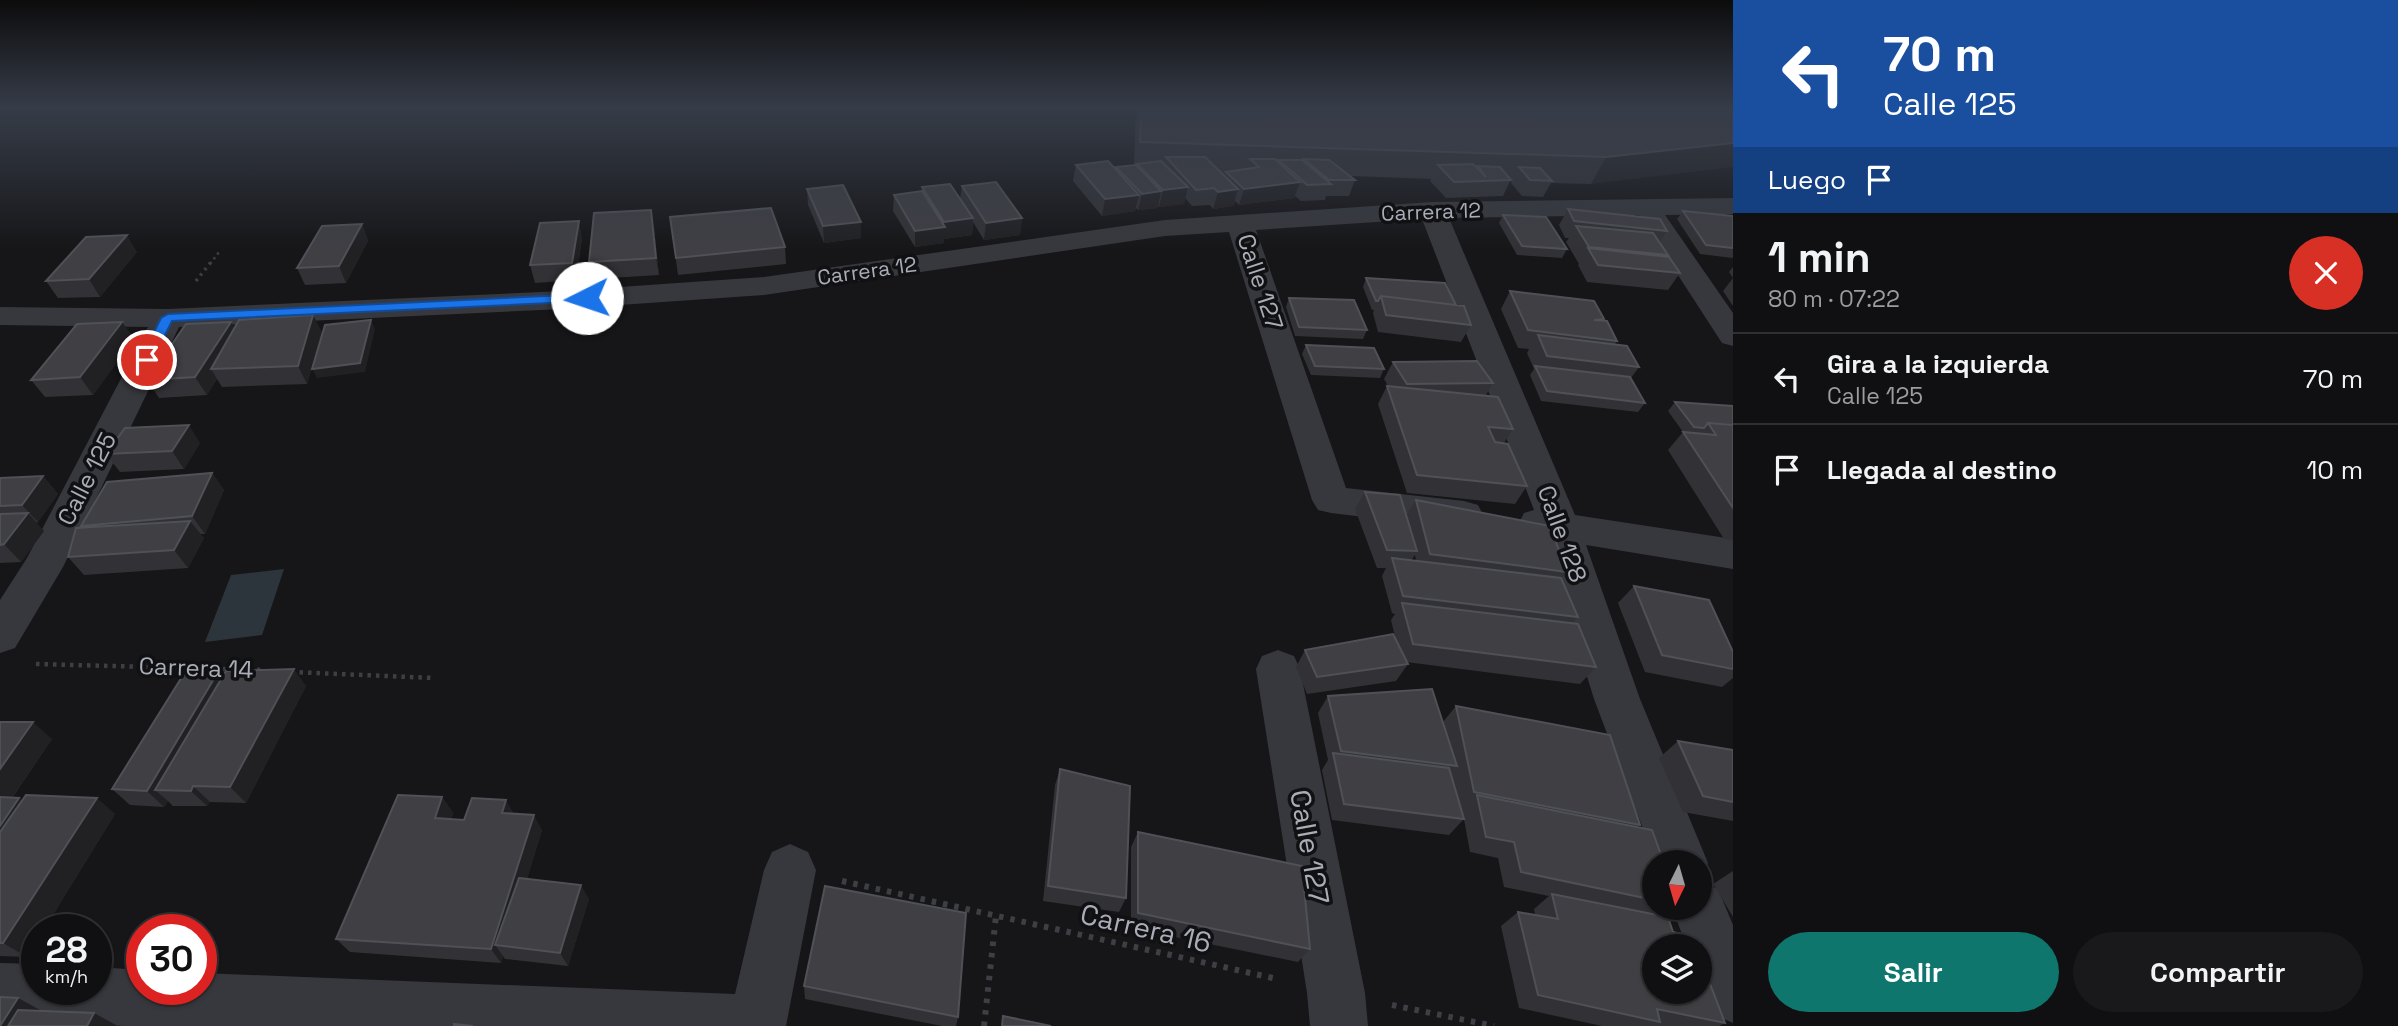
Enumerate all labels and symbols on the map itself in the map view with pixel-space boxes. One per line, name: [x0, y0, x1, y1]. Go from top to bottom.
street label: Carrera 12: [1381, 196, 1481, 227]
street label: Calle 127: [1230, 230, 1291, 334]
street label: Carrera 12: [816, 250, 918, 291]
position arrow: [550, 261, 624, 335]
pin: [117, 330, 177, 390]
street label: Calle 125: [50, 427, 123, 530]
street label: Calle 128: [1531, 481, 1594, 586]
street label: Carrera 14: [138, 650, 254, 685]
street label: Calle 127: [1282, 787, 1338, 907]
north arrow: [1642, 850, 1712, 920]
street label: Carrera 16: [1077, 895, 1215, 961]
speed limit sign: 30: [126, 914, 217, 1005]

